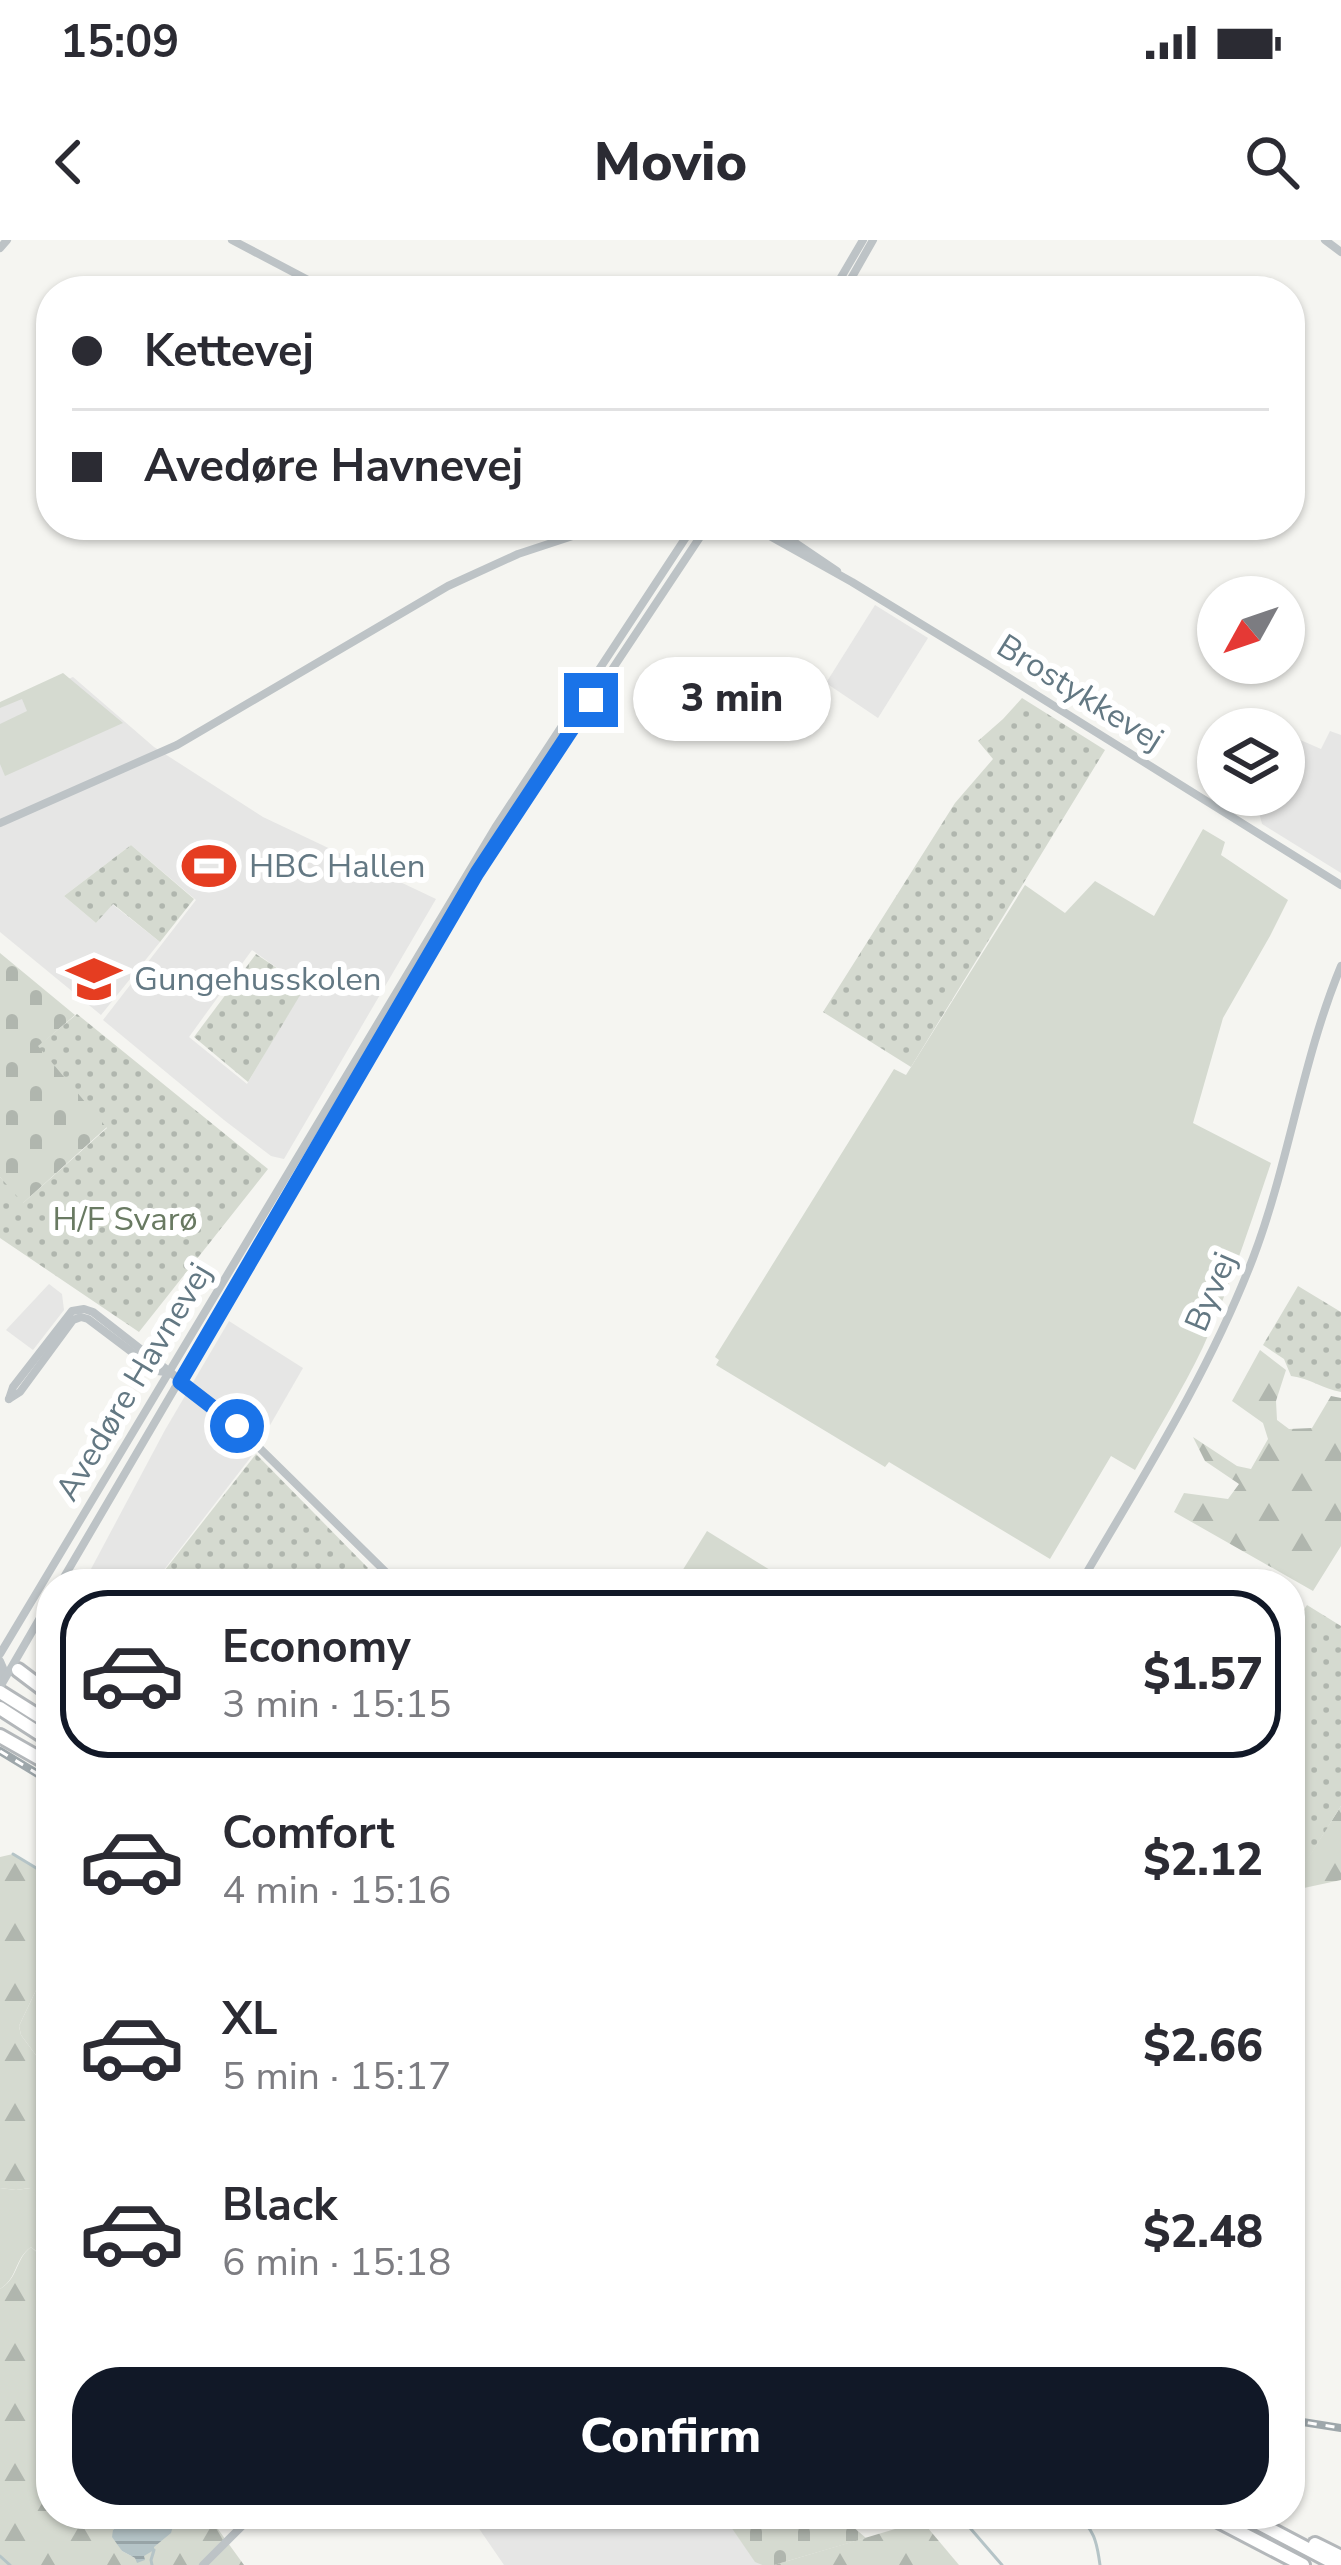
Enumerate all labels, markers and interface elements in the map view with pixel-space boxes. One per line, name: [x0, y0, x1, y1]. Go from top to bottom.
text: 15:09: [60, 12, 179, 73]
text: Movio: [594, 125, 747, 199]
icon: back: [36, 129, 102, 195]
icon: search: [1239, 129, 1305, 195]
text: Kettevej: [144, 321, 314, 382]
text: Avedøre Havnevej: [144, 436, 523, 497]
north arrow: [1197, 576, 1305, 684]
map controls: [1197, 576, 1305, 816]
street label: Brostykkevej: [988, 624, 1172, 762]
callout: 3 min: [633, 658, 831, 742]
text: 3 min: [681, 672, 783, 725]
route end: [564, 673, 618, 727]
button: layers: [1197, 708, 1305, 816]
sports icon: HBC Hallen: [180, 837, 238, 895]
place label: HBC Hallen: [249, 844, 425, 889]
school or university icon: Gungehusskolen: [65, 950, 123, 1008]
place label: Gungehusskolen: [134, 957, 381, 1002]
park label: H/F Svarø: [52, 1197, 198, 1242]
street label: Byvej: [1174, 1245, 1248, 1339]
street label: Avedøre Havnevej: [45, 1255, 223, 1509]
route start: [210, 1399, 264, 1453]
text: Economy: [222, 1617, 411, 1678]
icon: car: [78, 1620, 186, 1728]
text: $1.57: [1143, 1644, 1263, 1705]
text: 3 min · 15:15: [222, 1678, 451, 1731]
text: Comfort: [222, 1803, 394, 1864]
icon: car: [78, 1806, 186, 1914]
text: $2.12: [1143, 1830, 1263, 1891]
text: 4 min · 15:16: [222, 1864, 451, 1917]
text: XL: [222, 1989, 278, 2050]
icon: car: [78, 1992, 186, 2100]
text: $2.66: [1143, 2016, 1263, 2077]
text: 5 min · 15:17: [222, 2050, 451, 2103]
text: Black: [222, 2175, 337, 2236]
icon: car: [78, 2178, 186, 2286]
text: $2.48: [1143, 2202, 1263, 2263]
text: 6 min · 15:18: [222, 2236, 451, 2289]
button: Confirm: [72, 2367, 1269, 2505]

